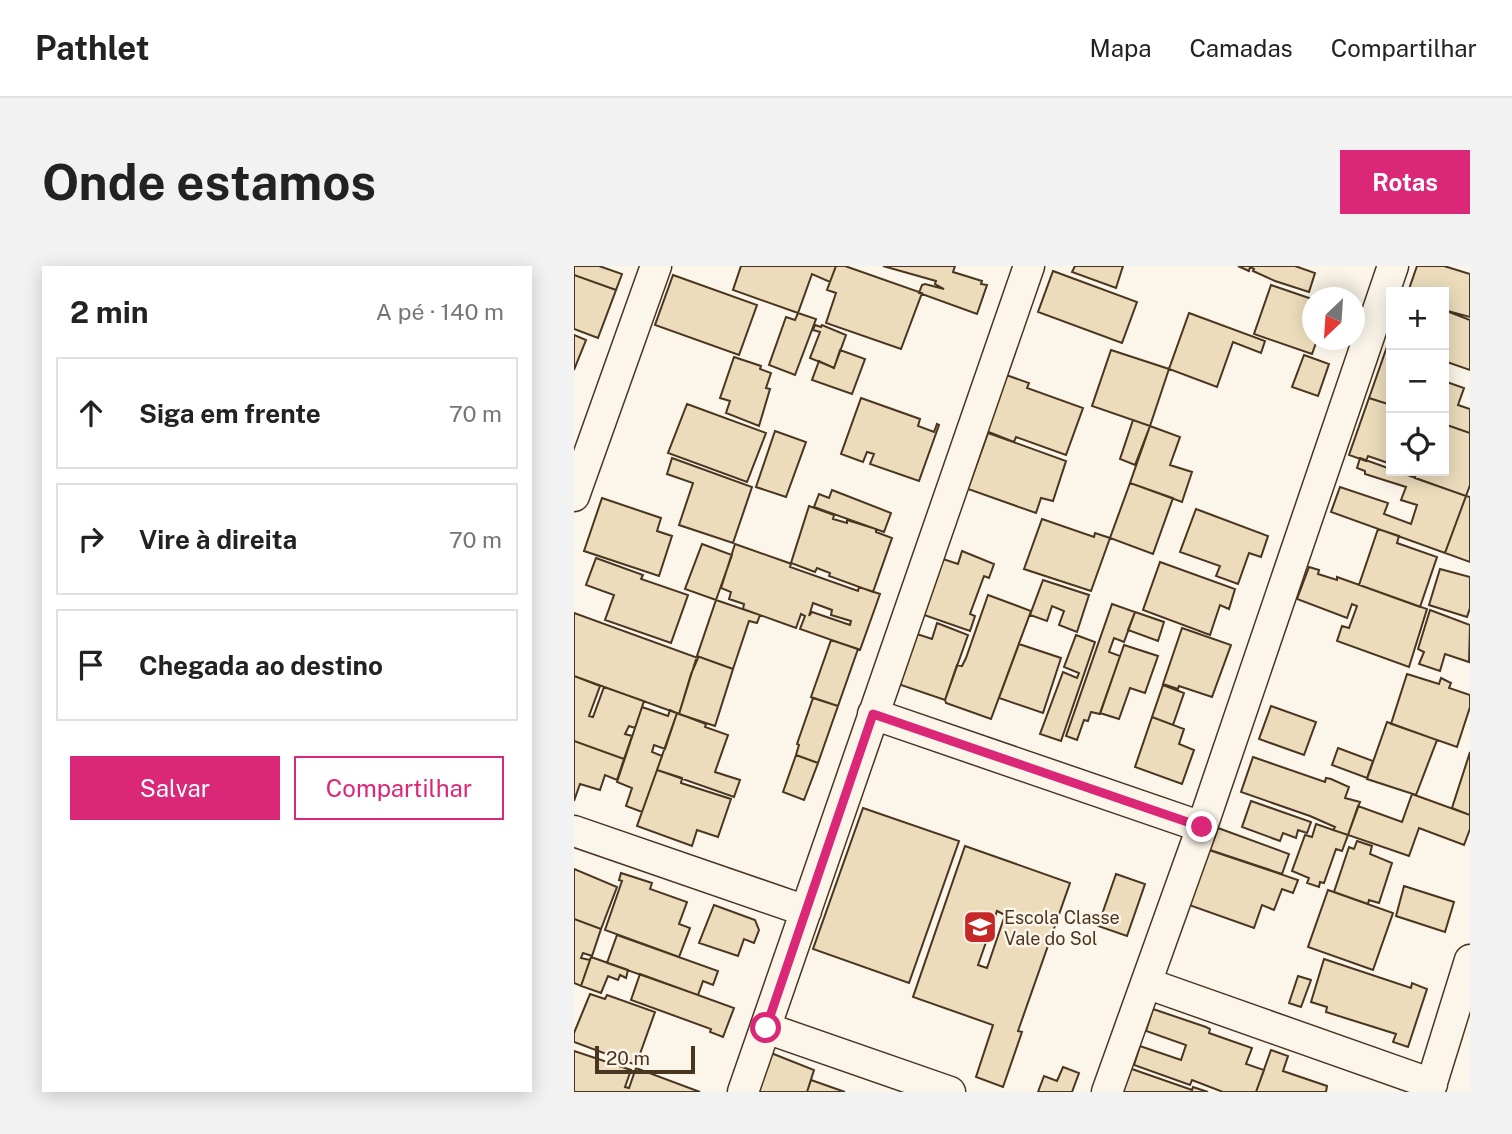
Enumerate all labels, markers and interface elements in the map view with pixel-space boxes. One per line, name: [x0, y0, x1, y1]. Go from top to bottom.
text: Pathlet: [35, 29, 150, 67]
text: Mapa: [1090, 34, 1151, 62]
text: Camadas: [1189, 34, 1293, 62]
text: Compartilhar: [1331, 34, 1477, 62]
button: Rotas: [1340, 150, 1470, 214]
text: Onde estamos: [42, 153, 376, 211]
north arrow: [1302, 287, 1365, 350]
map controls: [1386, 287, 1449, 476]
button: +: [1386, 287, 1449, 350]
text: 2 min: [70, 294, 149, 330]
text: A pé · 140 m: [376, 298, 504, 325]
button: −: [1386, 350, 1449, 413]
icon: ahead: [72, 394, 110, 432]
text: Siga em frente: [139, 398, 321, 429]
text: 70 m: [449, 400, 502, 427]
button: locate: [1386, 413, 1449, 476]
icon: right: [72, 520, 110, 558]
text: Vire à direita: [139, 524, 297, 555]
text: 70 m: [449, 526, 502, 553]
icon: arrive: [72, 646, 110, 684]
text: Chegada ao destino: [139, 650, 383, 681]
button: Salvar: [70, 756, 280, 820]
button: Compartilhar: [294, 756, 504, 820]
route end: [1186, 811, 1217, 842]
place label: Escola Classe Vale do Sol: [1004, 907, 1120, 949]
school or university icon: Escola Classe Vale do Sol: [961, 908, 999, 946]
route start: [750, 1012, 781, 1043]
scale bar: [595, 1043, 695, 1075]
text: 20 m: [606, 1047, 650, 1069]

